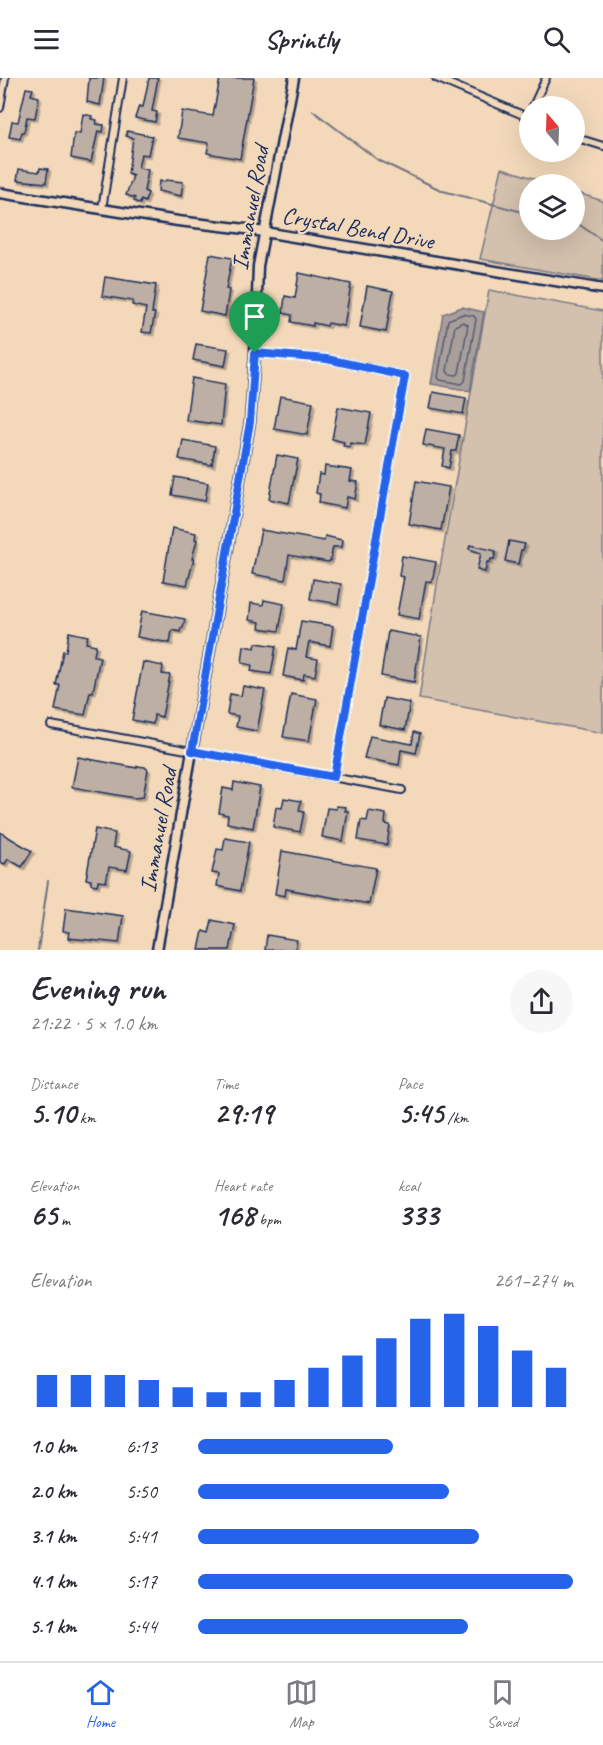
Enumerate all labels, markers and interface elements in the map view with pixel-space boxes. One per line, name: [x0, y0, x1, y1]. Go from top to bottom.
text: Sprintly: [265, 22, 338, 56]
icon: menu: [30, 23, 63, 56]
icon: search: [540, 23, 573, 56]
north arrow: [519, 96, 585, 162]
map controls: [519, 96, 585, 240]
street label: Immanuel Road: [224, 140, 276, 273]
button: layers: [519, 174, 585, 240]
street label: Crystal Bend Drive: [280, 200, 438, 256]
pin: [229, 291, 280, 353]
icon: arrive: [238, 300, 271, 333]
street label: Immanuel Road: [132, 762, 184, 895]
text: Evening run: [30, 967, 165, 1009]
button: share: [510, 970, 573, 1033]
text: 21:22 · 5 × 1.0 km: [30, 1011, 157, 1036]
text: Distance: [30, 1074, 78, 1094]
text: Time: [214, 1074, 238, 1094]
text: Pace: [398, 1074, 423, 1094]
text: 5.10: [30, 1094, 76, 1132]
text: 29:19: [214, 1094, 273, 1132]
text: 5:45: [398, 1094, 443, 1132]
text: km: [76, 1108, 95, 1128]
text: /km: [443, 1108, 468, 1128]
text: Elevation: [30, 1176, 79, 1196]
text: Heart rate: [214, 1176, 272, 1196]
text: kcal: [398, 1176, 419, 1196]
text: 65: [30, 1196, 57, 1234]
text: 168: [214, 1196, 255, 1234]
text: 333: [398, 1196, 439, 1234]
text: m: [57, 1210, 70, 1230]
text: bpm: [255, 1210, 281, 1230]
text: Elevation: [30, 1268, 92, 1293]
text: 261–274 m: [494, 1268, 573, 1293]
text: 1.0 km: [30, 1434, 77, 1459]
text: 6:13: [126, 1434, 157, 1459]
text: 2.0 km: [30, 1479, 77, 1504]
text: 5:50: [126, 1479, 157, 1504]
text: 3.1 km: [30, 1524, 77, 1549]
text: 5:41: [126, 1524, 157, 1549]
text: 4.1 km: [30, 1569, 77, 1594]
text: 5:17: [126, 1569, 157, 1594]
text: 5.1 km: [30, 1614, 76, 1639]
text: 5:44: [126, 1614, 157, 1639]
tab: Home: [84, 1676, 117, 1732]
tab: Map: [285, 1676, 318, 1732]
tab: Saved: [486, 1676, 519, 1732]

